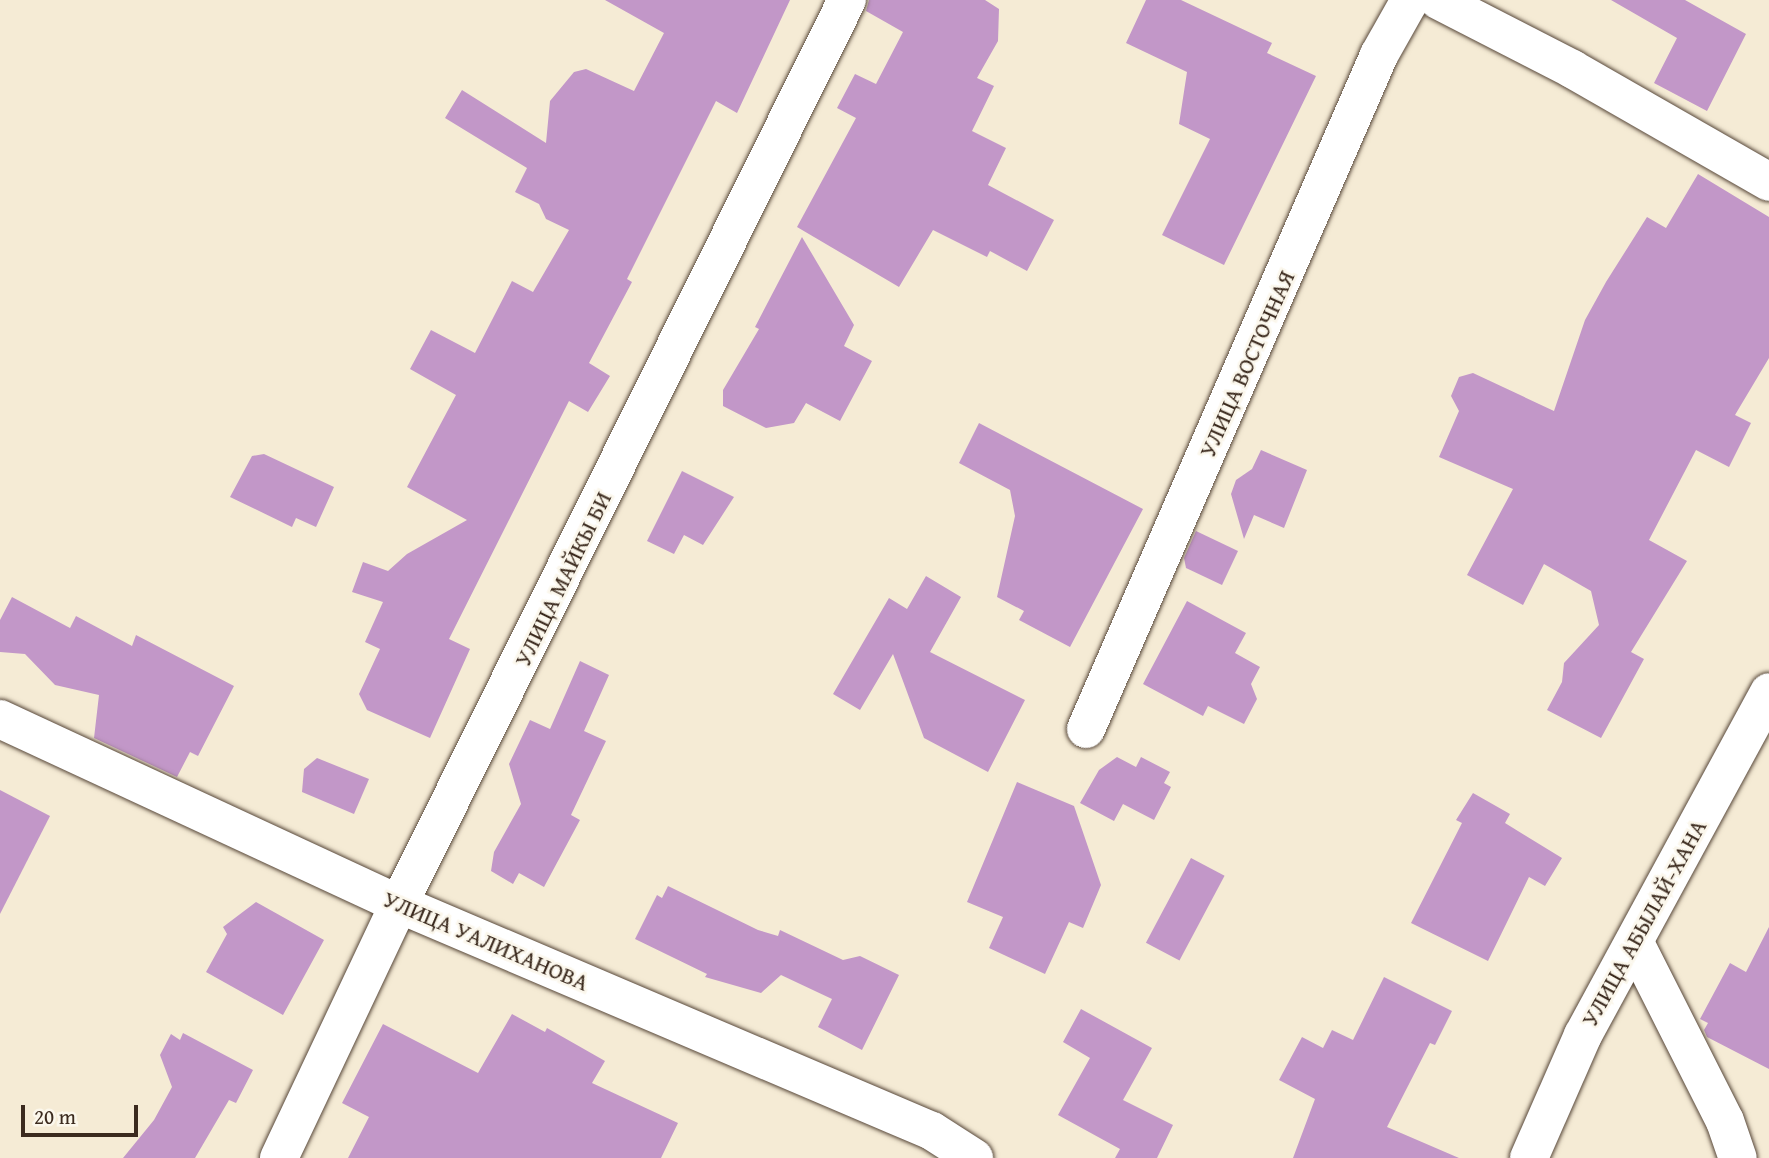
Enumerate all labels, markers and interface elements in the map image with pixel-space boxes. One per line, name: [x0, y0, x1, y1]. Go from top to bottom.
street label: УЛИЦА ВОСТОЧНАЯ: [1193, 267, 1301, 461]
street label: УЛИЦА МАЙКЫ БИ: [509, 487, 617, 671]
street label: УЛИЦА АБЫЛАЙ-ХАНА: [1576, 815, 1712, 1031]
street label: УЛИЦА УАЛИХАНОВА: [379, 885, 593, 997]
scale bar: [24, 1092, 142, 1136]
text: 20 m: [34, 1101, 76, 1132]

